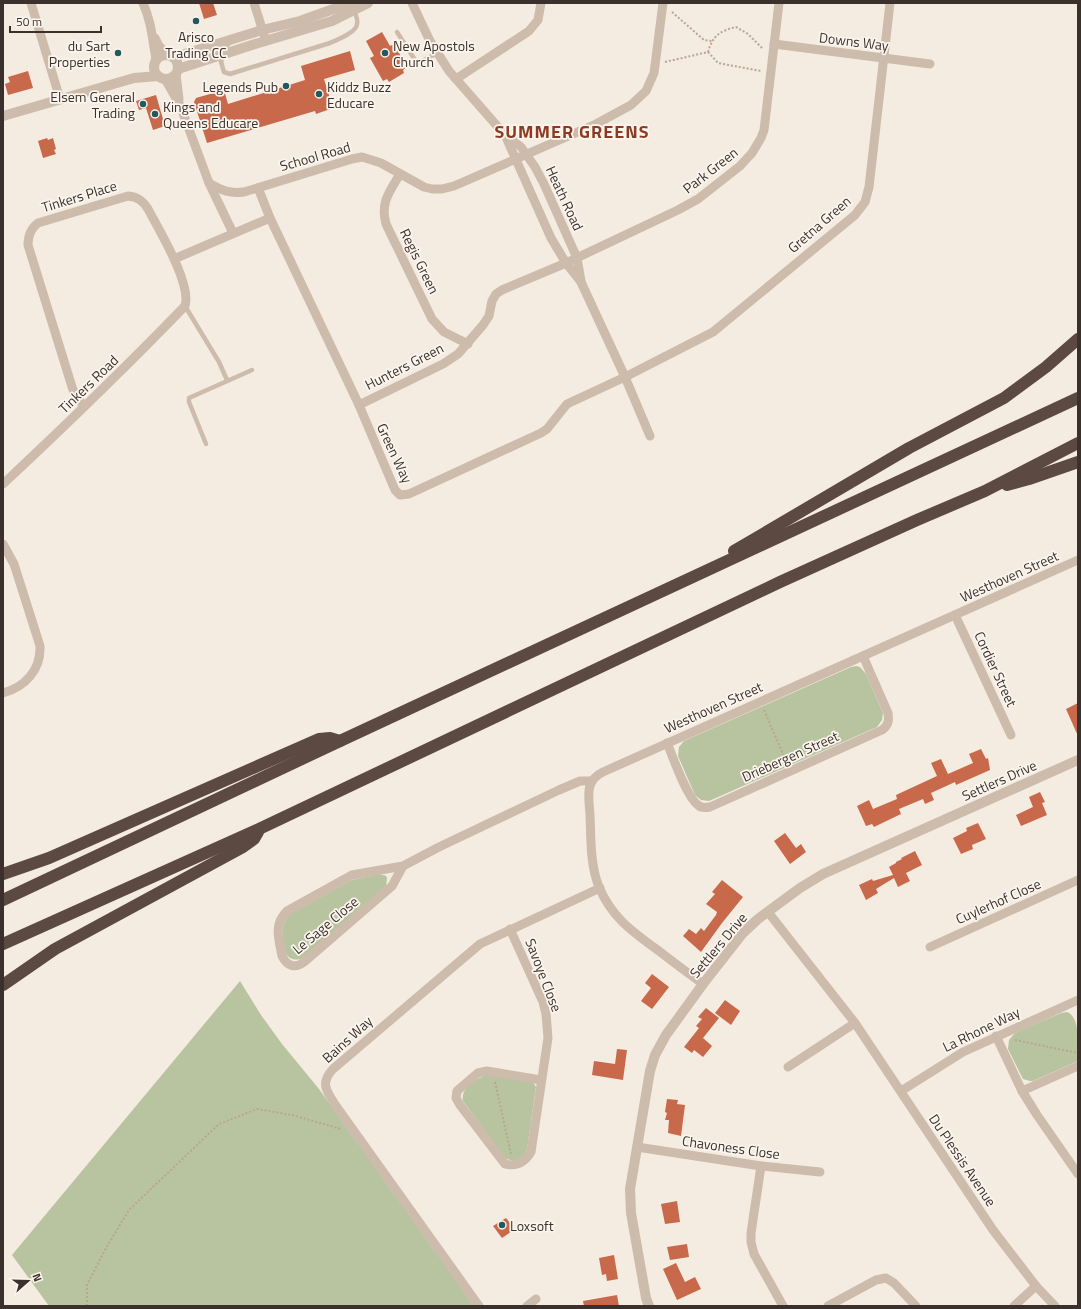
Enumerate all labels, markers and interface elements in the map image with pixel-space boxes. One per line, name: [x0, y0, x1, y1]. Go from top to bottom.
scale bar: [10, 8, 101, 34]
text: 50 m: [16, 12, 42, 31]
marker: Arisco Trading CC: [191, 16, 201, 26]
place label: Arisco Trading CC: [165, 26, 227, 63]
street label: Downs Way: [818, 26, 890, 56]
place label: du Sart Properties: [49, 35, 110, 72]
place label: New Apostols Church: [393, 35, 475, 72]
marker: du Sart Properties: [113, 48, 123, 58]
marker: New Apostols Church: [380, 48, 390, 58]
place label: Legends Pub: [202, 76, 278, 97]
place label: Kiddz Buzz Educare: [327, 76, 391, 113]
marker: Legends Pub: [281, 81, 291, 91]
place label: Elsem General Trading: [50, 86, 135, 123]
marker: Kiddz Buzz Educare: [314, 89, 324, 99]
place label: Kings and Queens Educare: [163, 96, 258, 133]
marker: Elsem General Trading: [138, 99, 148, 109]
marker: Kings and Queens Educare: [150, 109, 160, 119]
district label: SUMMER GREENS: [495, 118, 649, 145]
street label: School Road: [277, 136, 353, 176]
street label: Park Green: [678, 142, 742, 198]
street label: Heath Road: [541, 162, 589, 234]
street label: Tinkers Place: [39, 175, 119, 217]
street label: Gretna Green: [783, 191, 855, 257]
street label: Regis Green: [395, 225, 445, 297]
street label: Hunters Green: [361, 337, 447, 395]
street label: Tinkers Road: [53, 350, 123, 418]
street label: Green Way: [372, 420, 418, 487]
street label: Westhoven Street: [956, 545, 1062, 607]
street label: Cordier Street: [969, 628, 1023, 710]
street label: Westhoven Street: [660, 676, 766, 738]
street label: Driebergen Street: [738, 725, 842, 787]
street label: Settlers Drive: [958, 754, 1040, 806]
street label: Cuylerhof Close: [952, 873, 1044, 929]
street label: Le Sage Close: [287, 891, 363, 959]
street label: Settlers Drive: [684, 908, 752, 982]
street label: Savoye Close: [520, 935, 568, 1015]
street label: La Rhone Way: [939, 1001, 1024, 1057]
street label: Bains Way: [317, 1010, 377, 1067]
street label: Du Plessis Avenue: [924, 1110, 1002, 1210]
street label: Chavoness Close: [681, 1130, 781, 1164]
place label: Loxsoft: [510, 1215, 554, 1236]
marker: Loxsoft: [497, 1220, 507, 1230]
north arrow: [8, 1261, 48, 1301]
text: N: [29, 1271, 46, 1284]

